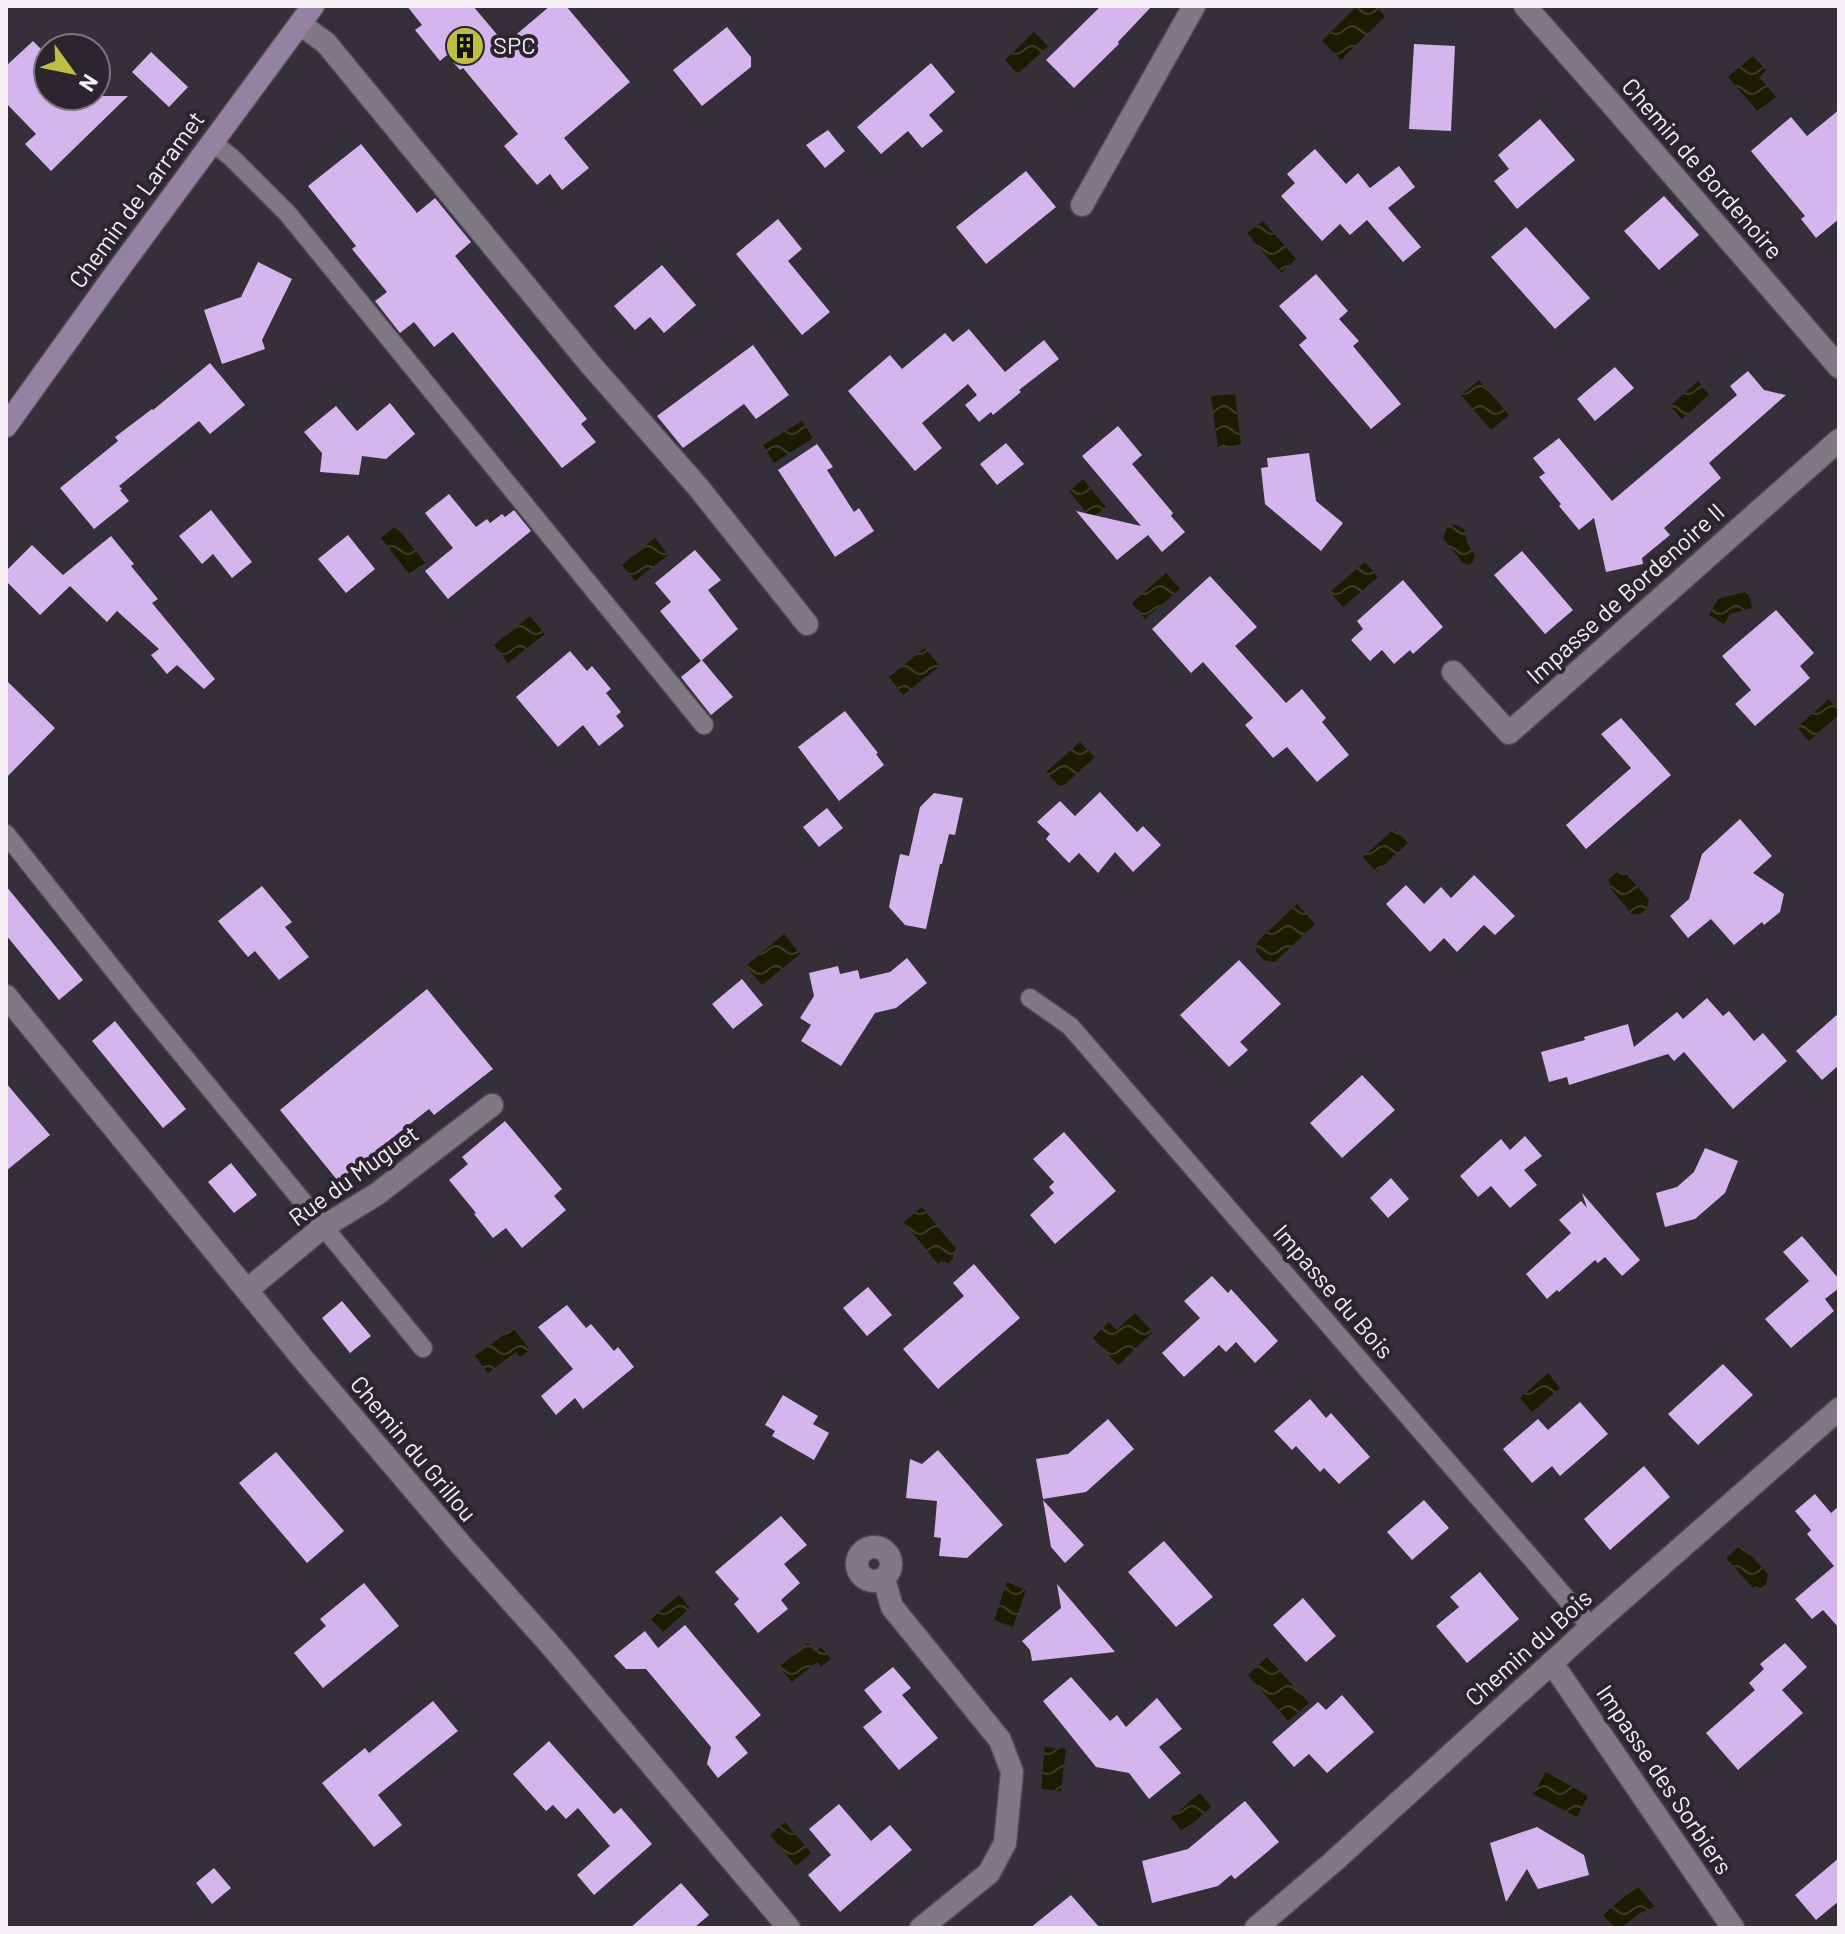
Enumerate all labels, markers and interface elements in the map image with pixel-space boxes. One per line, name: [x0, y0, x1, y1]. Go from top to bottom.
building icon: SPC: [444, 25, 486, 67]
place label: SPC: [493, 30, 536, 59]
north arrow: [32, 32, 112, 112]
text: N: [75, 70, 105, 97]
street label: Chemin de Bordenoire: [1617, 72, 1790, 265]
street label: Chemin de Larramet: [62, 105, 210, 293]
street label: Impasse de Bordenoire II: [1520, 497, 1730, 689]
street label: Rue du Muguet: [283, 1118, 424, 1231]
street label: Impasse du Bois: [1268, 1218, 1400, 1364]
street label: Chemin du Grillou: [345, 1369, 483, 1527]
street label: Chemin du Bois: [1459, 1582, 1597, 1711]
street label: Impasse des Sorbiers: [1591, 1679, 1739, 1879]

